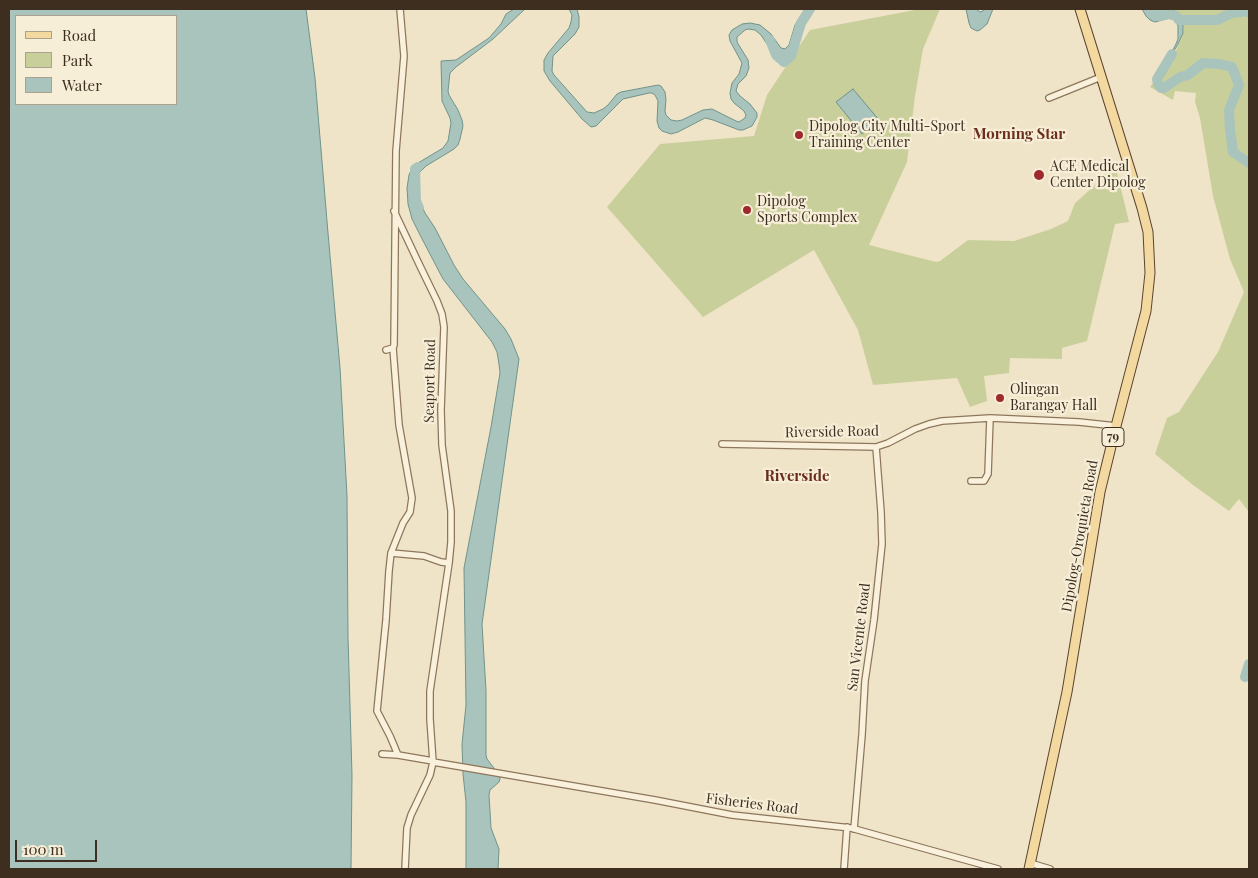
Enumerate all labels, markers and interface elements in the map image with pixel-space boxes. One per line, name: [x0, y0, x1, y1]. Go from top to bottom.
legend: [15, 15, 178, 105]
text: Road: [62, 25, 96, 45]
text: Park: [62, 50, 93, 70]
text: Water: [62, 75, 102, 95]
place label: Dipolog City Multi-Sport Training Center: [809, 119, 965, 152]
district label: Morning Star: [973, 125, 1065, 143]
marker: Dipolog City Multi-Sport Training Center: [793, 129, 805, 141]
place label: ACE Medical Center Dipolog: [1050, 159, 1146, 192]
marker: ACE Medical Center Dipolog: [1032, 168, 1046, 182]
place label: Dipolog Sports Complex: [757, 194, 857, 226]
marker: Dipolog Sports Complex: [741, 204, 753, 216]
street label: Seaport Road: [421, 339, 439, 423]
place label: Olingan Barangay Hall: [1010, 382, 1097, 414]
marker: Olingan Barangay Hall: [994, 392, 1006, 404]
street label: Riverside Road: [785, 423, 879, 441]
road number: 79: [1102, 428, 1124, 447]
street label: Dipolog-Oroquieta Road: [1058, 459, 1102, 613]
district label: Riverside: [764, 467, 830, 485]
street label: San Vicente Road: [844, 582, 874, 692]
street label: Fisheries Road: [705, 790, 799, 818]
scale bar: [18, 830, 100, 862]
text: 100 m: [23, 839, 64, 859]

